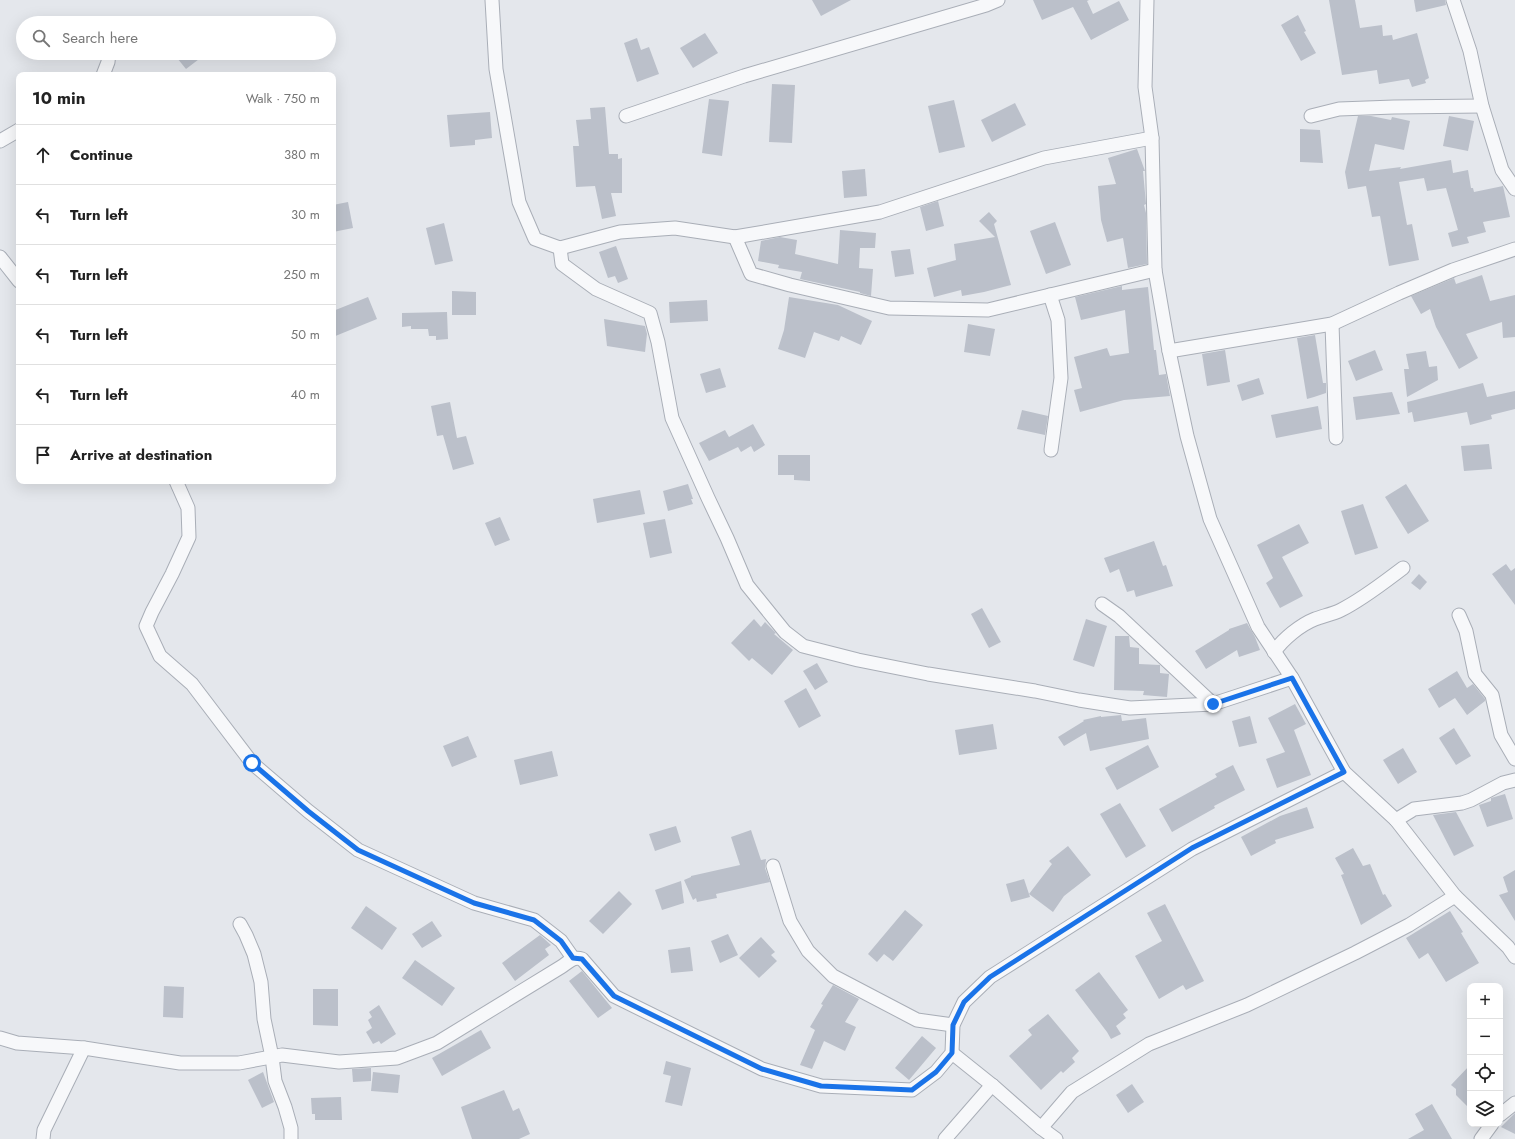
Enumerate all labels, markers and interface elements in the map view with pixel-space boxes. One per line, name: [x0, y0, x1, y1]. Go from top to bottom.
search box: [16, 16, 336, 60]
icon: search: [30, 27, 52, 49]
text: Search here: [62, 27, 138, 49]
text: 10 min: [32, 86, 85, 110]
text: Walk · 750 m: [246, 89, 320, 108]
icon: ahead: [32, 144, 54, 166]
text: Continue: [70, 144, 133, 166]
text: 380 m: [284, 145, 320, 164]
icon: left: [32, 204, 54, 226]
text: Turn left: [70, 204, 128, 226]
text: 30 m: [291, 205, 320, 224]
icon: left: [32, 264, 54, 286]
text: Turn left: [70, 264, 128, 286]
text: 250 m: [283, 265, 320, 284]
icon: left: [32, 324, 54, 346]
text: Turn left: [70, 324, 128, 346]
text: 50 m: [291, 325, 320, 344]
icon: left: [32, 384, 54, 406]
text: Turn left: [70, 384, 128, 406]
text: 40 m: [291, 385, 320, 404]
icon: arrive: [32, 444, 54, 466]
text: Arrive at destination: [70, 444, 212, 466]
route end: [1204, 695, 1222, 713]
route start: [243, 754, 261, 772]
map controls: [1467, 983, 1503, 1127]
button: +: [1467, 983, 1503, 1019]
button: −: [1467, 1019, 1503, 1055]
button: locate: [1467, 1055, 1503, 1091]
button: layers: [1467, 1091, 1503, 1127]

